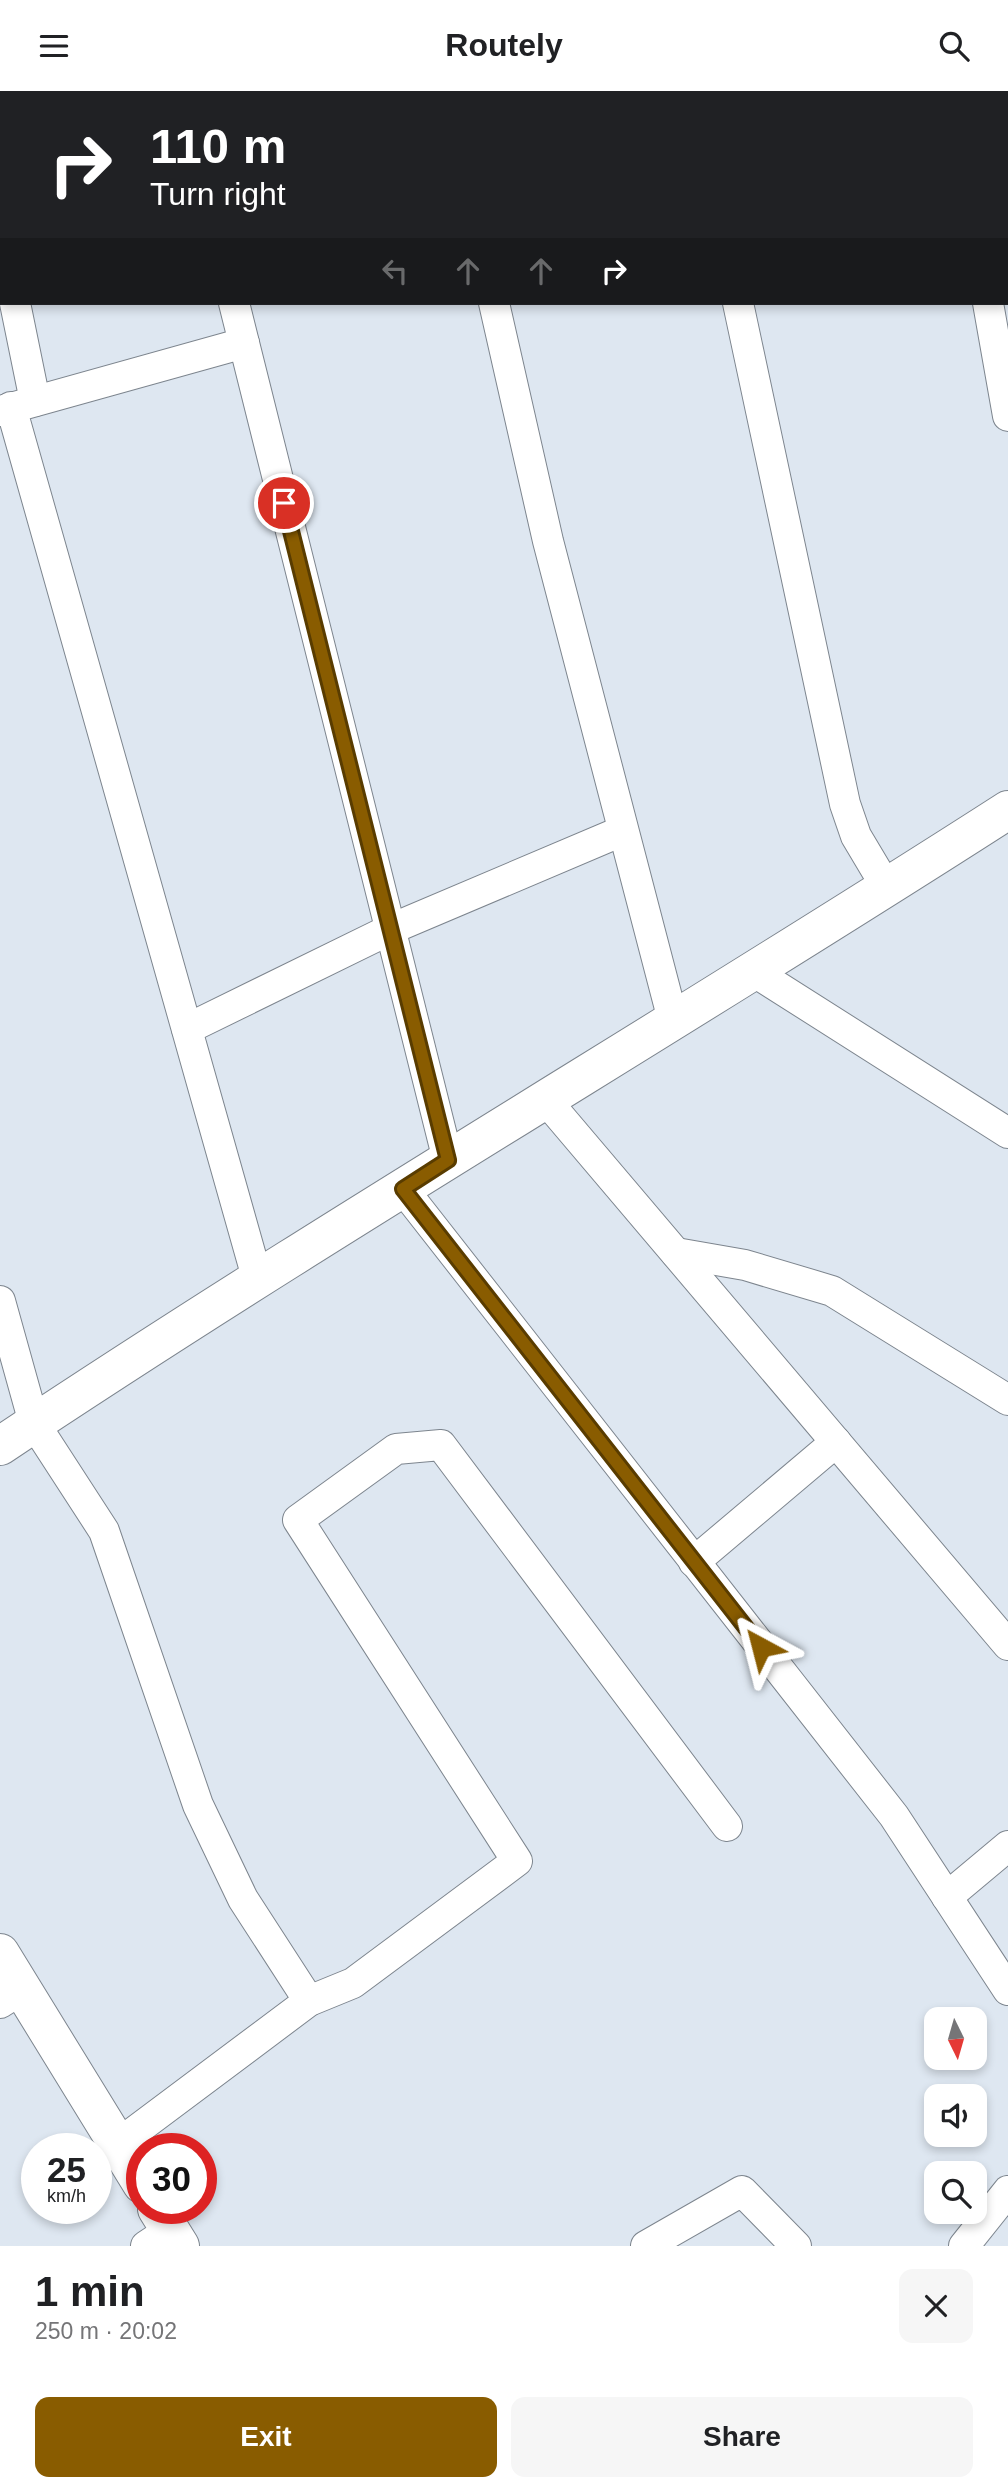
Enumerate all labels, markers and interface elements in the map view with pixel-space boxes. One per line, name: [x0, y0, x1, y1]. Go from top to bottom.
icon: menu: [35, 27, 73, 65]
text: Routely: [445, 27, 563, 63]
icon: search: [935, 27, 973, 65]
icon: right: [35, 119, 126, 210]
text: 110 m: [150, 119, 286, 173]
text: Turn right: [150, 176, 286, 212]
icon: left: [376, 252, 414, 290]
icon: ahead: [449, 252, 487, 290]
icon: ahead: [522, 252, 560, 290]
icon: right: [595, 252, 633, 290]
pin: [254, 473, 314, 533]
icon: arrive: [265, 484, 303, 522]
position arrow: [724, 1610, 798, 1684]
north arrow: [924, 2007, 987, 2070]
map controls: [924, 2007, 987, 2224]
button: sound: [924, 2084, 987, 2147]
speed limit sign: 30: [126, 2133, 217, 2224]
text: 25: [47, 2150, 86, 2189]
button: search: [924, 2161, 987, 2224]
text: km/h: [47, 2186, 86, 2206]
text: 1 min: [35, 2268, 145, 2315]
button: close: [899, 2269, 973, 2343]
text: 250 m · 20:02: [35, 2318, 177, 2344]
button: Exit: [35, 2397, 497, 2477]
button: Share: [511, 2397, 973, 2477]

